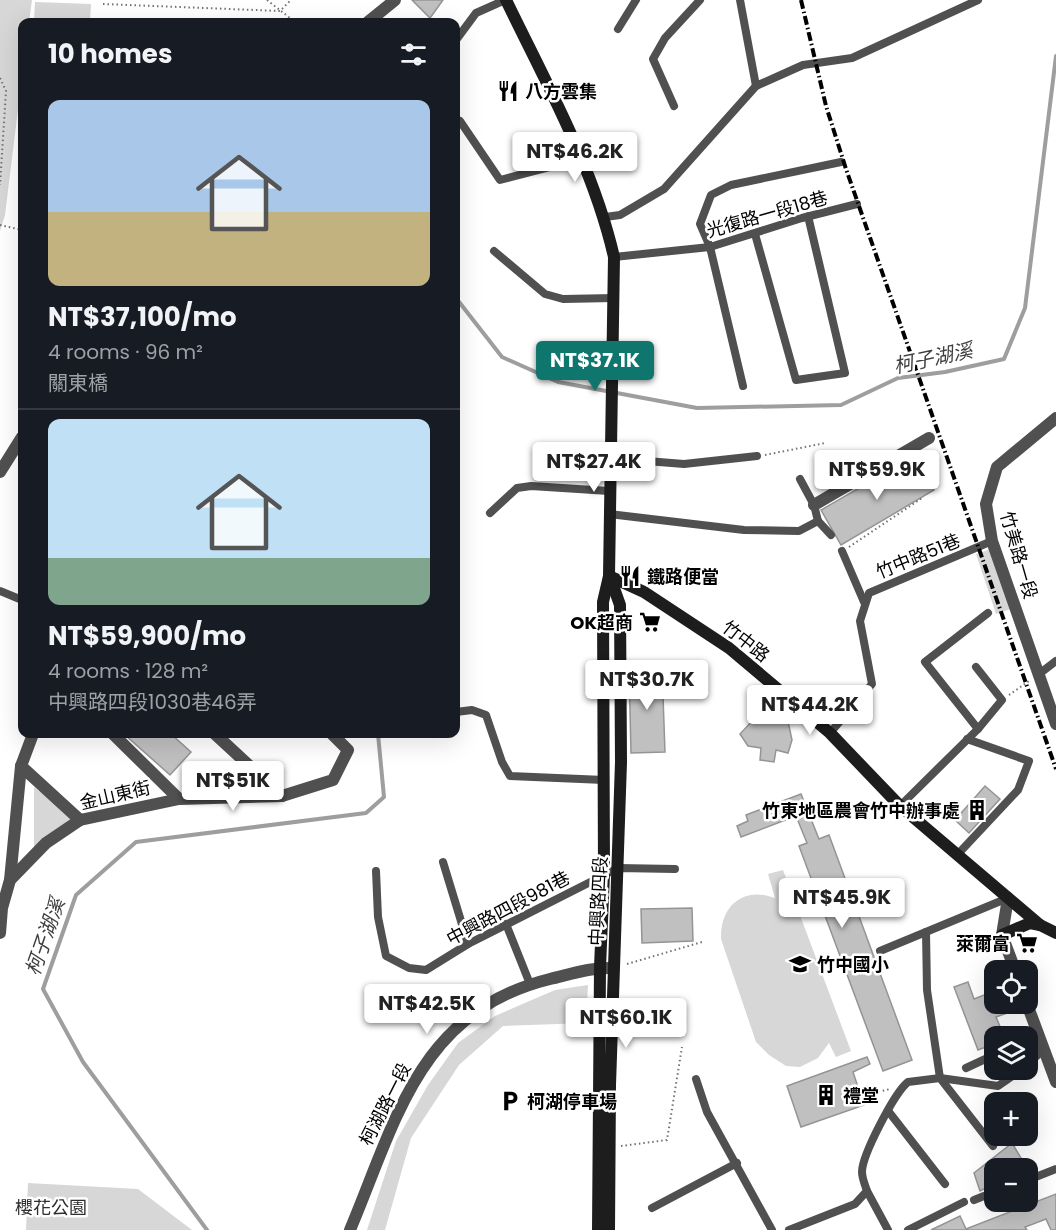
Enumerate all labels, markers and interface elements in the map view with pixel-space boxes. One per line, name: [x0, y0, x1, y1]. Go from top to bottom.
text: 10 homes: [48, 36, 172, 72]
icon: filters: [397, 38, 430, 71]
restaurant icon: 八方雲集: [496, 79, 520, 103]
place label: 八方雲集: [525, 79, 597, 104]
pin: NT$46.2K: [513, 132, 637, 183]
text: NT$46.2K: [526, 137, 624, 165]
icon: home: [185, 139, 293, 247]
street label: 光復路一段18巷: [703, 185, 831, 243]
text: NT$37,100/mo: [48, 299, 237, 335]
water label: 柯子湖溪: [891, 335, 978, 380]
text: 4 rooms · 96 m²: [48, 338, 203, 366]
pin: NT$37.1K: [533, 341, 657, 392]
text: NT$37.1K: [550, 346, 640, 374]
text: 關東橋: [48, 369, 108, 397]
pin: NT$27.4K: [532, 442, 656, 493]
text: NT$27.4K: [546, 447, 642, 475]
pin: NT$59.9K: [815, 450, 939, 501]
text: NT$59.9K: [828, 455, 926, 483]
icon: home: [185, 458, 293, 566]
street label: 竹美路一段: [995, 508, 1043, 602]
street label: 竹中路51巷: [872, 528, 964, 584]
restaurant icon: 鐵路便當: [618, 564, 642, 588]
place label: 鐵路便當: [647, 564, 719, 589]
place label: OK超商: [570, 610, 633, 635]
supermarket icon: OK超商: [638, 610, 662, 634]
street label: 竹中路: [717, 615, 775, 667]
text: NT$59,900/mo: [48, 618, 246, 654]
text: 4 rooms · 128 m²: [48, 657, 208, 685]
pin: NT$30.7K: [585, 660, 709, 711]
text: NT$30.7K: [599, 665, 695, 693]
pin: NT$44.2K: [748, 685, 872, 736]
text: 中興路四段1030巷46弄: [48, 688, 257, 716]
text: NT$44.2K: [761, 690, 859, 718]
pin: NT$51K: [184, 761, 282, 812]
text: NT$51K: [196, 766, 270, 794]
street label: 金山東街: [77, 775, 153, 815]
place label: 竹東地區農會竹中辦事處: [762, 798, 960, 823]
building icon: 竹東地區農會竹中辦事處: [965, 798, 989, 822]
street label: 中興路四段: [583, 855, 613, 947]
street label: 中興路四段981巷: [442, 865, 574, 951]
pin: NT$45.9K: [780, 878, 904, 929]
text: NT$45.9K: [793, 883, 891, 911]
water label: 柯子湖溪: [19, 892, 72, 979]
place label: 萊爾富: [956, 931, 1010, 956]
supermarket icon: 萊爾富: [1015, 931, 1039, 955]
school or university icon: 竹中國小: [788, 952, 812, 976]
place label: 竹中國小: [817, 952, 889, 977]
map controls: [984, 960, 1038, 1212]
button: locate: [984, 960, 1038, 1014]
pin: NT$42.5K: [365, 984, 489, 1035]
text: NT$42.5K: [378, 989, 476, 1017]
pin: NT$60.1K: [564, 998, 688, 1049]
text: NT$60.1K: [580, 1003, 672, 1031]
button: layers: [984, 1026, 1038, 1080]
street label: 柯湖路一段: [353, 1058, 417, 1150]
building icon: 禮堂: [814, 1083, 838, 1107]
place label: 禮堂: [843, 1083, 879, 1108]
parking icon: 柯湖停車場: [498, 1089, 522, 1113]
place label: 柯湖停車場: [527, 1089, 617, 1114]
button: +: [984, 1092, 1038, 1146]
button: −: [984, 1158, 1038, 1212]
park label: 櫻花公園: [15, 1195, 87, 1220]

